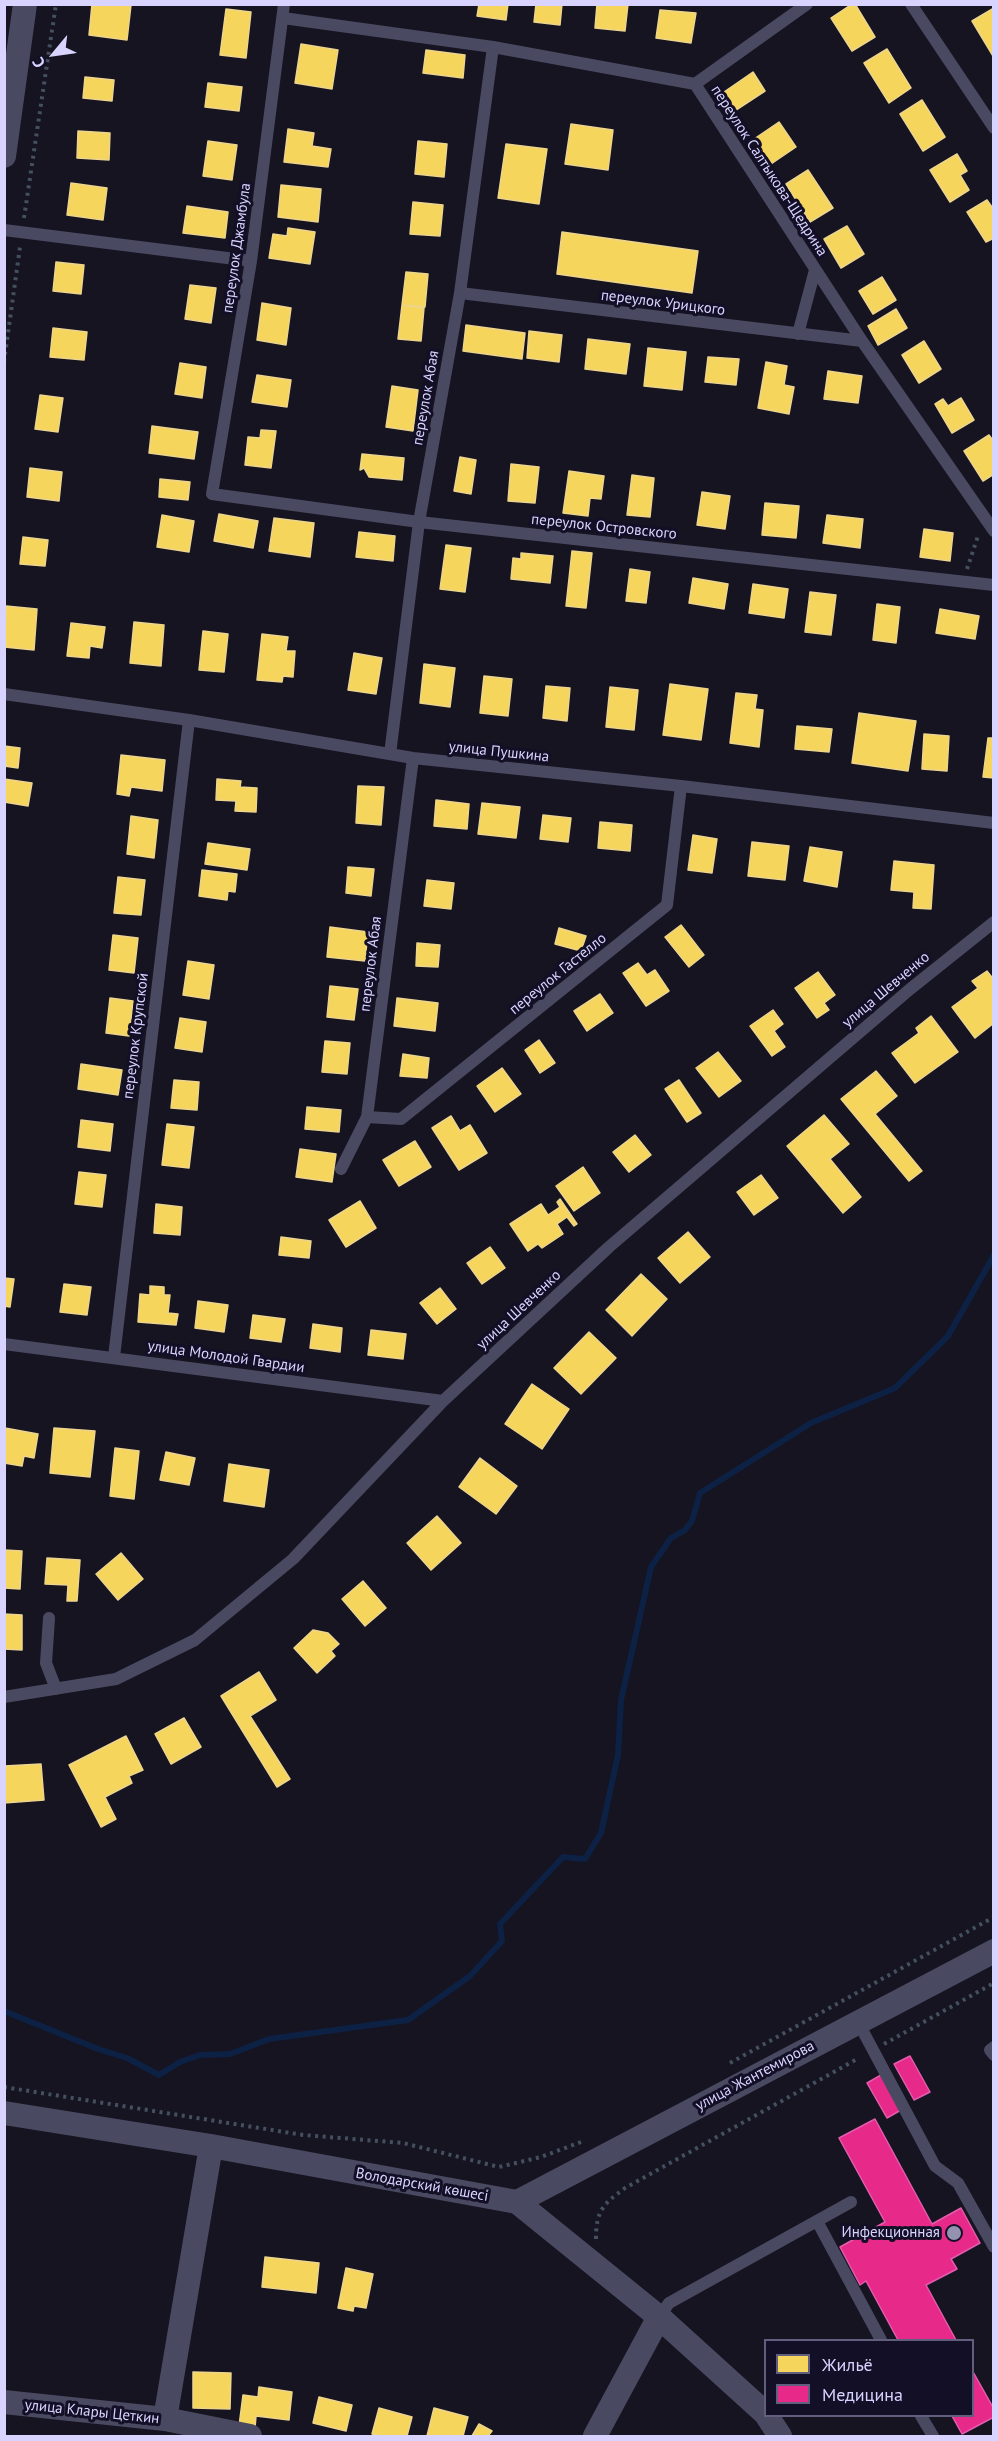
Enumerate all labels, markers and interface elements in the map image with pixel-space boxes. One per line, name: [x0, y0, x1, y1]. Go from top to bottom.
north arrow: [24, 24, 84, 84]
text: С: [27, 54, 49, 71]
street label: переулок Салтыкова-Щедрина: [707, 82, 831, 260]
street label: переулок Джамбула: [219, 182, 255, 314]
street label: переулок Урицкого: [600, 286, 726, 320]
street label: переулок Абая: [409, 349, 443, 447]
street label: переулок Островского: [530, 510, 678, 544]
street label: улица Пушкина: [448, 738, 550, 766]
street label: переулок Абая: [356, 915, 386, 1013]
street label: переулок Гастелло: [506, 929, 610, 1019]
street label: улица Шевченко: [839, 948, 933, 1032]
street label: переулок Крупской: [119, 972, 153, 1100]
street label: улица Шевченко: [473, 1266, 565, 1354]
street label: улица Молодой Гвардии: [146, 1337, 306, 1377]
street label: улица Жантемирова: [692, 2037, 818, 2115]
street label: Володарский көшесі: [354, 2164, 490, 2206]
place label: Инфекционная: [841, 2224, 940, 2242]
marker: Инфекционная: [945, 2224, 963, 2242]
legend: [764, 2339, 974, 2417]
text: Жильё: [822, 2353, 873, 2376]
text: Медицина: [822, 2383, 903, 2406]
street label: улица Клары Цеткин: [24, 2396, 160, 2428]

